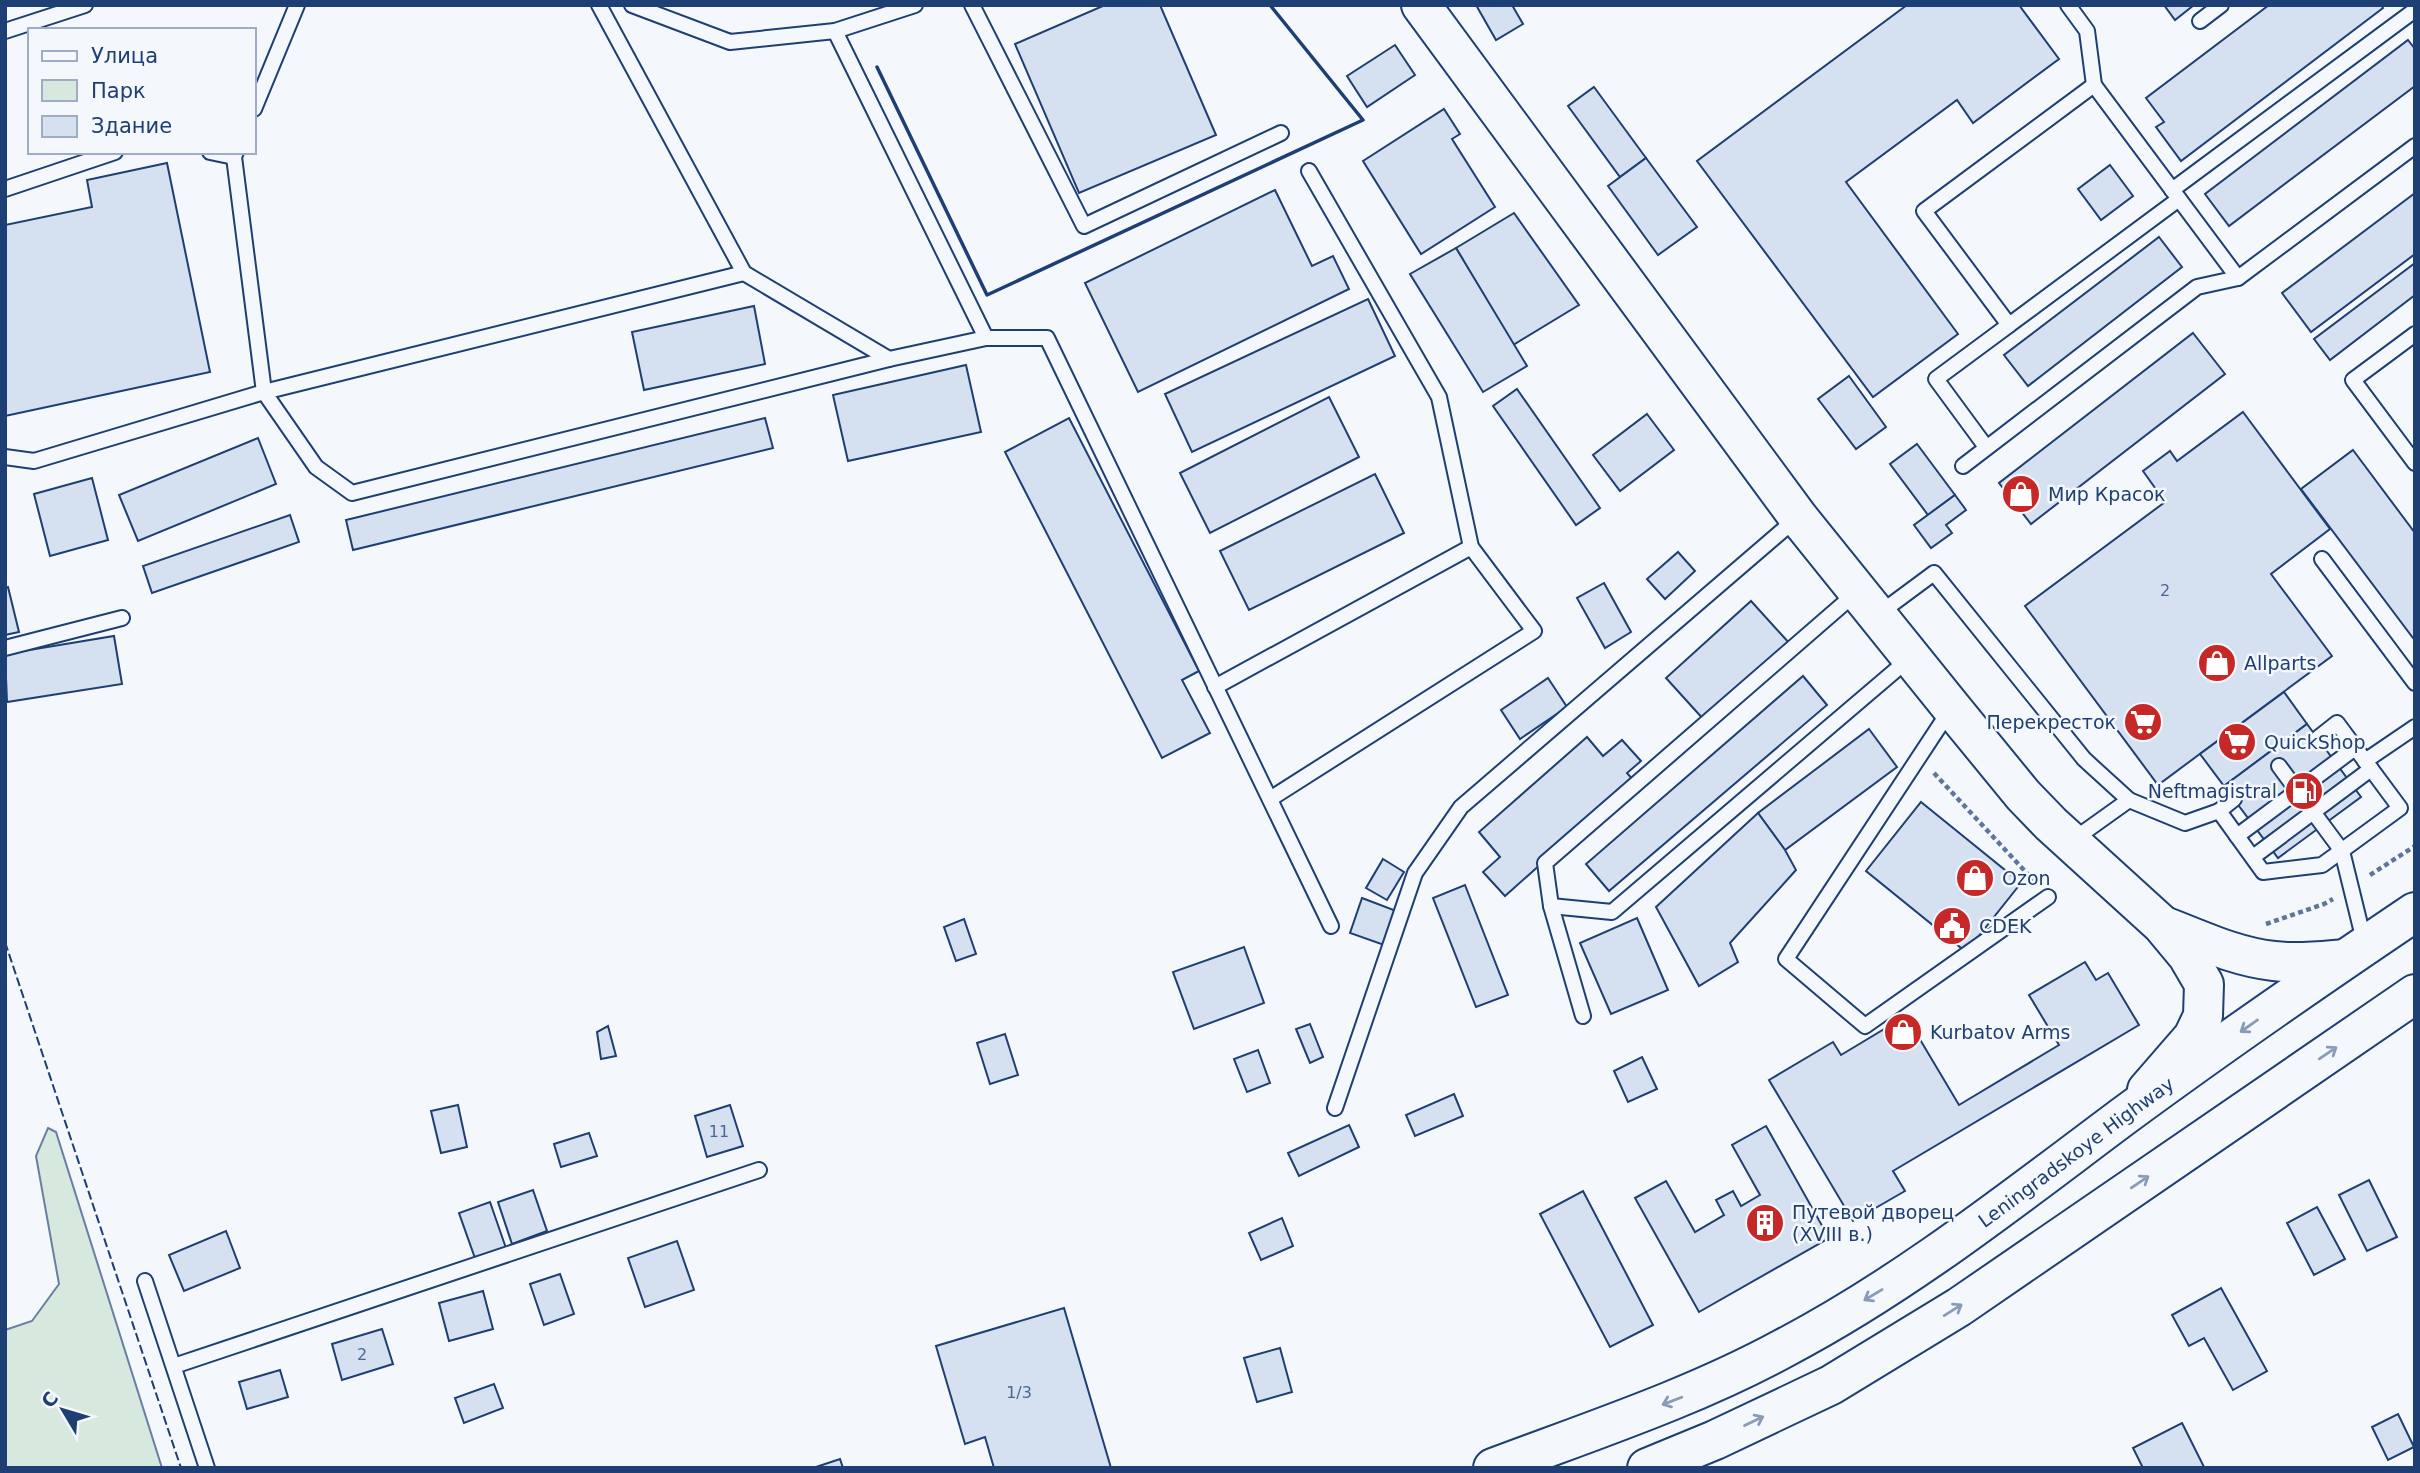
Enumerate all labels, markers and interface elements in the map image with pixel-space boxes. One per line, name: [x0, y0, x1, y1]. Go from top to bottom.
legend: [28, 28, 256, 154]
text: Улица: [91, 44, 158, 68]
text: Парк: [91, 79, 146, 103]
text: Здание: [91, 114, 172, 138]
shop icon: Мир Красок: [2000, 473, 2042, 515]
place label: Мир Красок: [2048, 483, 2166, 505]
house number: 2: [2160, 581, 2170, 600]
shop icon: Allparts: [2196, 642, 2238, 684]
place label: Allparts: [2244, 652, 2316, 674]
supermarket icon: Перекресток: [2122, 701, 2164, 743]
place label: Перекресток: [1986, 711, 2116, 733]
supermarket icon: QuickShop: [2216, 721, 2258, 763]
place label: QuickShop: [2264, 731, 2366, 753]
fuel station icon: Neftmagistral: [2283, 770, 2325, 812]
place label: Neftmagistral: [2148, 780, 2277, 802]
shop icon: Ozon: [1954, 857, 1996, 899]
place label: Ozon: [2002, 867, 2051, 889]
public building icon: CDEK: [1931, 905, 1973, 947]
place label: CDEK: [1979, 915, 2032, 937]
shop icon: Kurbatov Arms: [1882, 1011, 1924, 1053]
one-way arrow: [2240, 1019, 2259, 1033]
place label: Kurbatov Arms: [1930, 1021, 2070, 1043]
one-way arrow: [2318, 1046, 2337, 1060]
street label: Leningradskoye Highway: [1974, 1072, 2178, 1232]
house number: 11: [709, 1122, 729, 1141]
one-way arrow: [2130, 1175, 2150, 1189]
place label: Путевой дворец (XVIII в.): [1792, 1201, 1954, 1245]
building icon: Путевой дворец (XVIII в.): [1744, 1202, 1786, 1244]
one-way arrow: [1863, 1288, 1883, 1302]
one-way arrow: [1942, 1303, 1962, 1317]
house number: 2: [357, 1345, 367, 1364]
north arrow: [28, 1375, 98, 1445]
house number: 1/3: [1006, 1383, 1032, 1402]
text: С: [37, 1387, 63, 1412]
one-way arrow: [1661, 1395, 1683, 1408]
one-way arrow: [1743, 1414, 1764, 1428]

